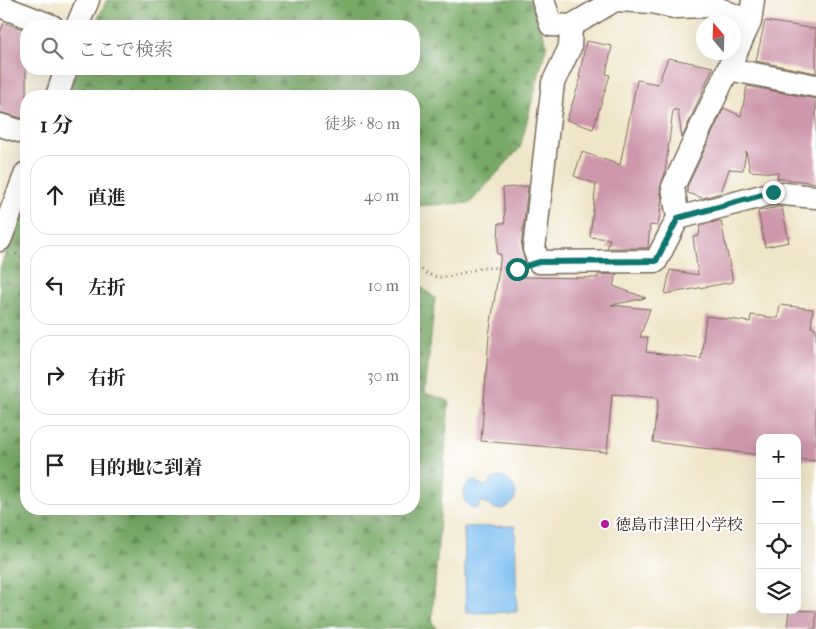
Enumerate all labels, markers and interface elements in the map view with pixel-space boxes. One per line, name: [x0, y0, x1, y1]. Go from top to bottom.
north arrow: [696, 15, 741, 60]
search box: [20, 20, 420, 75]
icon: search: [38, 34, 66, 62]
text: ここで検索: [78, 39, 173, 61]
text: 1 分: [40, 113, 73, 137]
text: 徒歩 · 80 m: [324, 114, 400, 133]
icon: ahead: [41, 181, 69, 209]
route end: [762, 181, 785, 204]
text: 40 m: [364, 186, 399, 205]
text: 直進: [88, 187, 126, 209]
route start: [506, 258, 529, 281]
icon: left: [41, 271, 69, 299]
text: 10 m: [368, 276, 399, 295]
text: 左折: [88, 277, 126, 299]
icon: right: [41, 361, 69, 389]
text: 30 m: [367, 366, 399, 385]
text: 右折: [88, 367, 126, 389]
map controls: [756, 434, 801, 614]
button: +: [756, 434, 801, 479]
icon: arrive: [41, 451, 69, 479]
text: 目的地に到着: [88, 457, 202, 479]
button: −: [756, 479, 801, 524]
place label: 徳島市津田小学校: [615, 515, 743, 534]
marker: 徳島市津田小学校: [599, 518, 611, 530]
button: locate: [756, 524, 801, 569]
button: layers: [756, 569, 801, 614]

